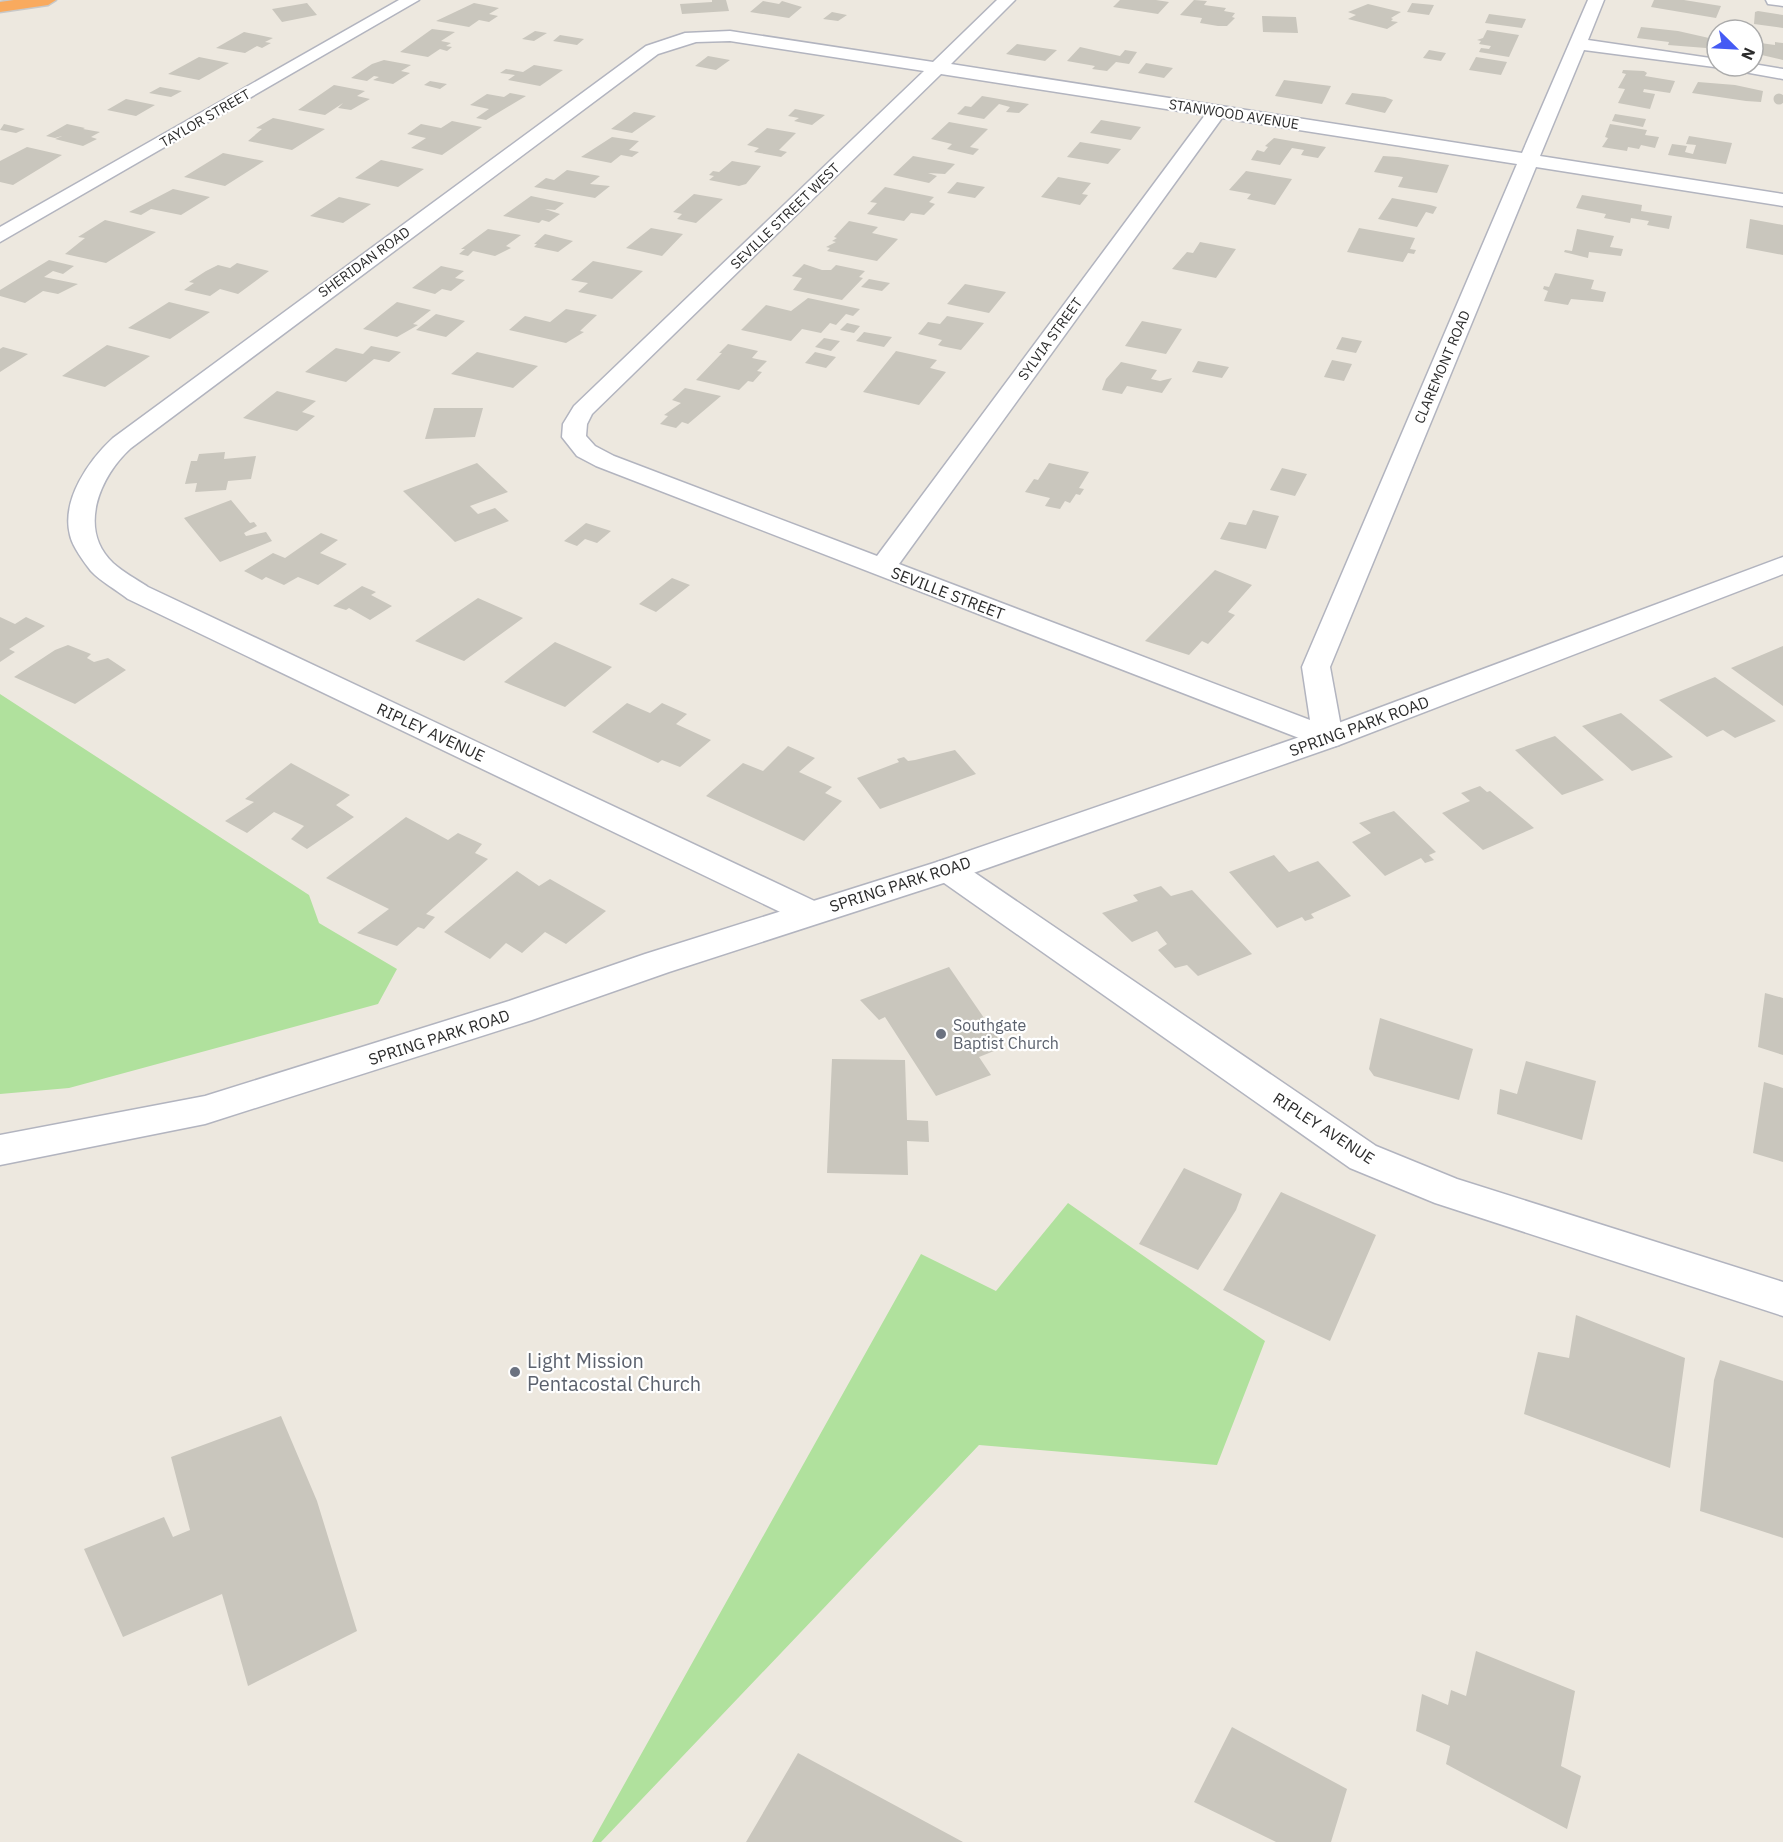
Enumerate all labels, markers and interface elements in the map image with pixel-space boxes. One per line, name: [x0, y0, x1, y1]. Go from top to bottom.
north arrow: [1705, 18, 1765, 78]
text: N: [1737, 45, 1760, 63]
street label: TAYLOR STREET: [156, 85, 254, 151]
street label: STANWOOD AVENUE: [1168, 95, 1300, 133]
street label: SEVILLE STREET WEST: [727, 159, 843, 273]
street label: SHERIDAN ROAD: [315, 223, 413, 301]
street label: SYLVIA STREET: [1014, 294, 1086, 384]
street label: CLAREMONT ROAD: [1410, 308, 1474, 426]
street label: SEVILLE STREET: [888, 562, 1008, 624]
street label: SPRING PARK ROAD: [1286, 691, 1432, 761]
street label: RIPLEY AVENUE: [374, 698, 488, 766]
street label: SPRING PARK ROAD: [827, 852, 973, 916]
street label: SPRING PARK ROAD: [366, 1005, 512, 1069]
place label: Southgate Baptist Church: [953, 1015, 1059, 1053]
marker: Southgate Baptist Church: [934, 1027, 948, 1041]
street label: RIPLEY AVENUE: [1270, 1088, 1378, 1168]
place label: Light Mission Pentacostal Church: [527, 1347, 701, 1397]
marker: Light Mission Pentacostal Church: [508, 1365, 522, 1379]

